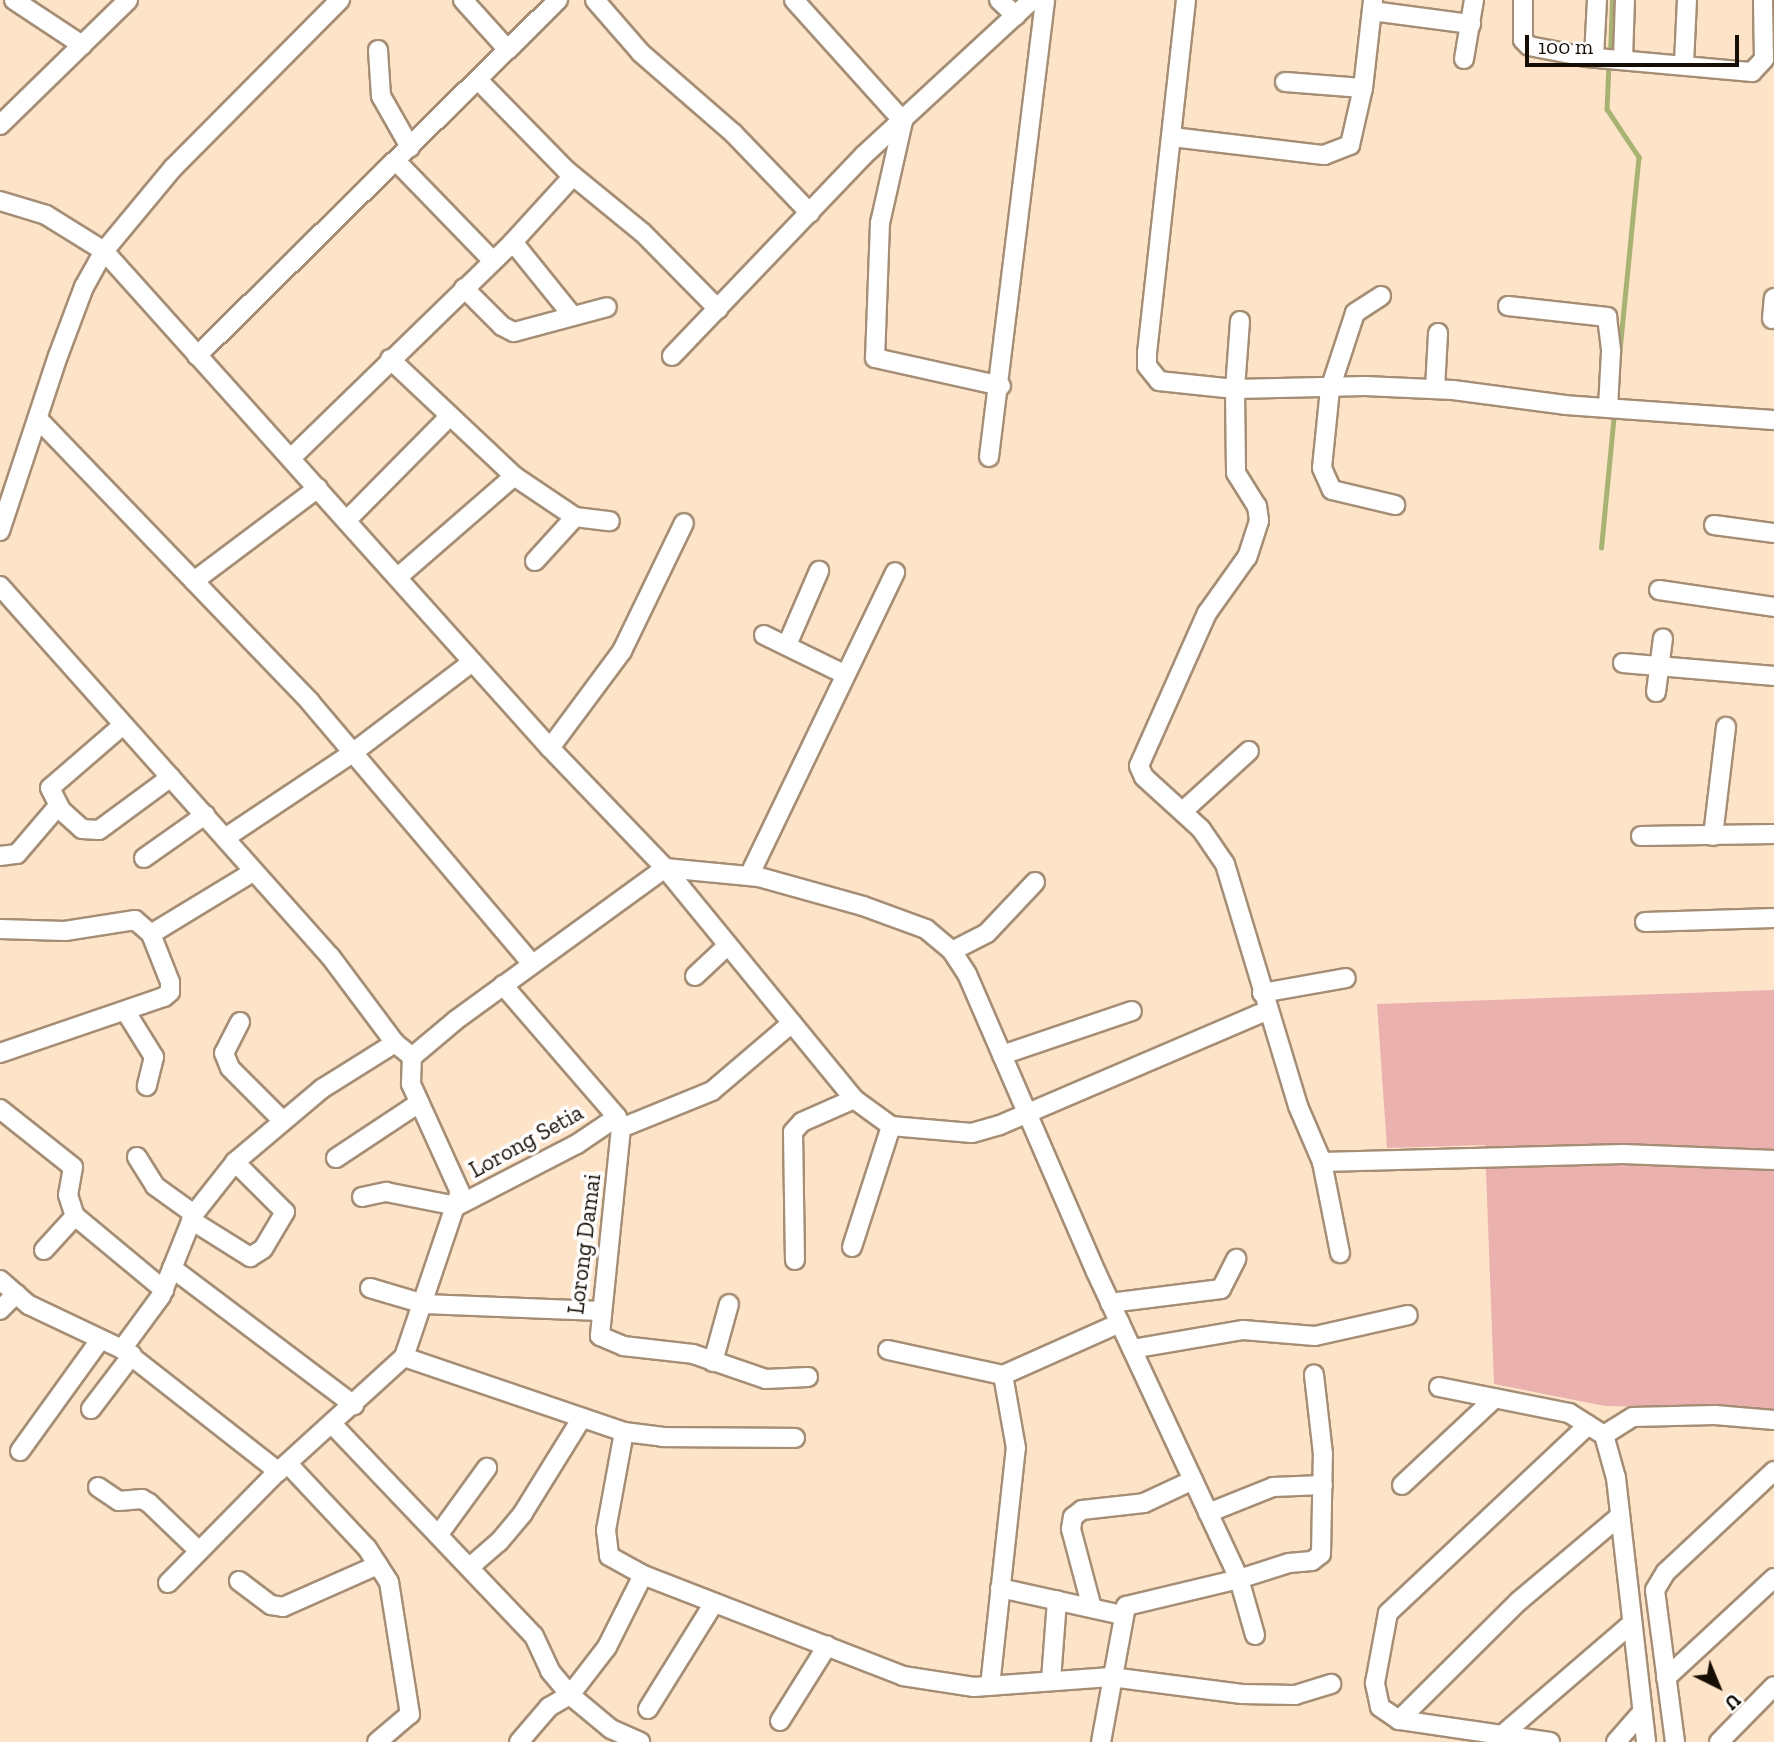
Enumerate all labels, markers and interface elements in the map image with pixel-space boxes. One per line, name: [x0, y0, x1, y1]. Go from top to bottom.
scale bar: [1529, 21, 1742, 65]
text: 100 m: [1538, 34, 1593, 59]
street label: Lorong Setia: [464, 1098, 588, 1184]
street label: Lorong Damai: [562, 1172, 606, 1316]
north arrow: [1683, 1651, 1753, 1721]
text: U: [1720, 1689, 1746, 1715]

